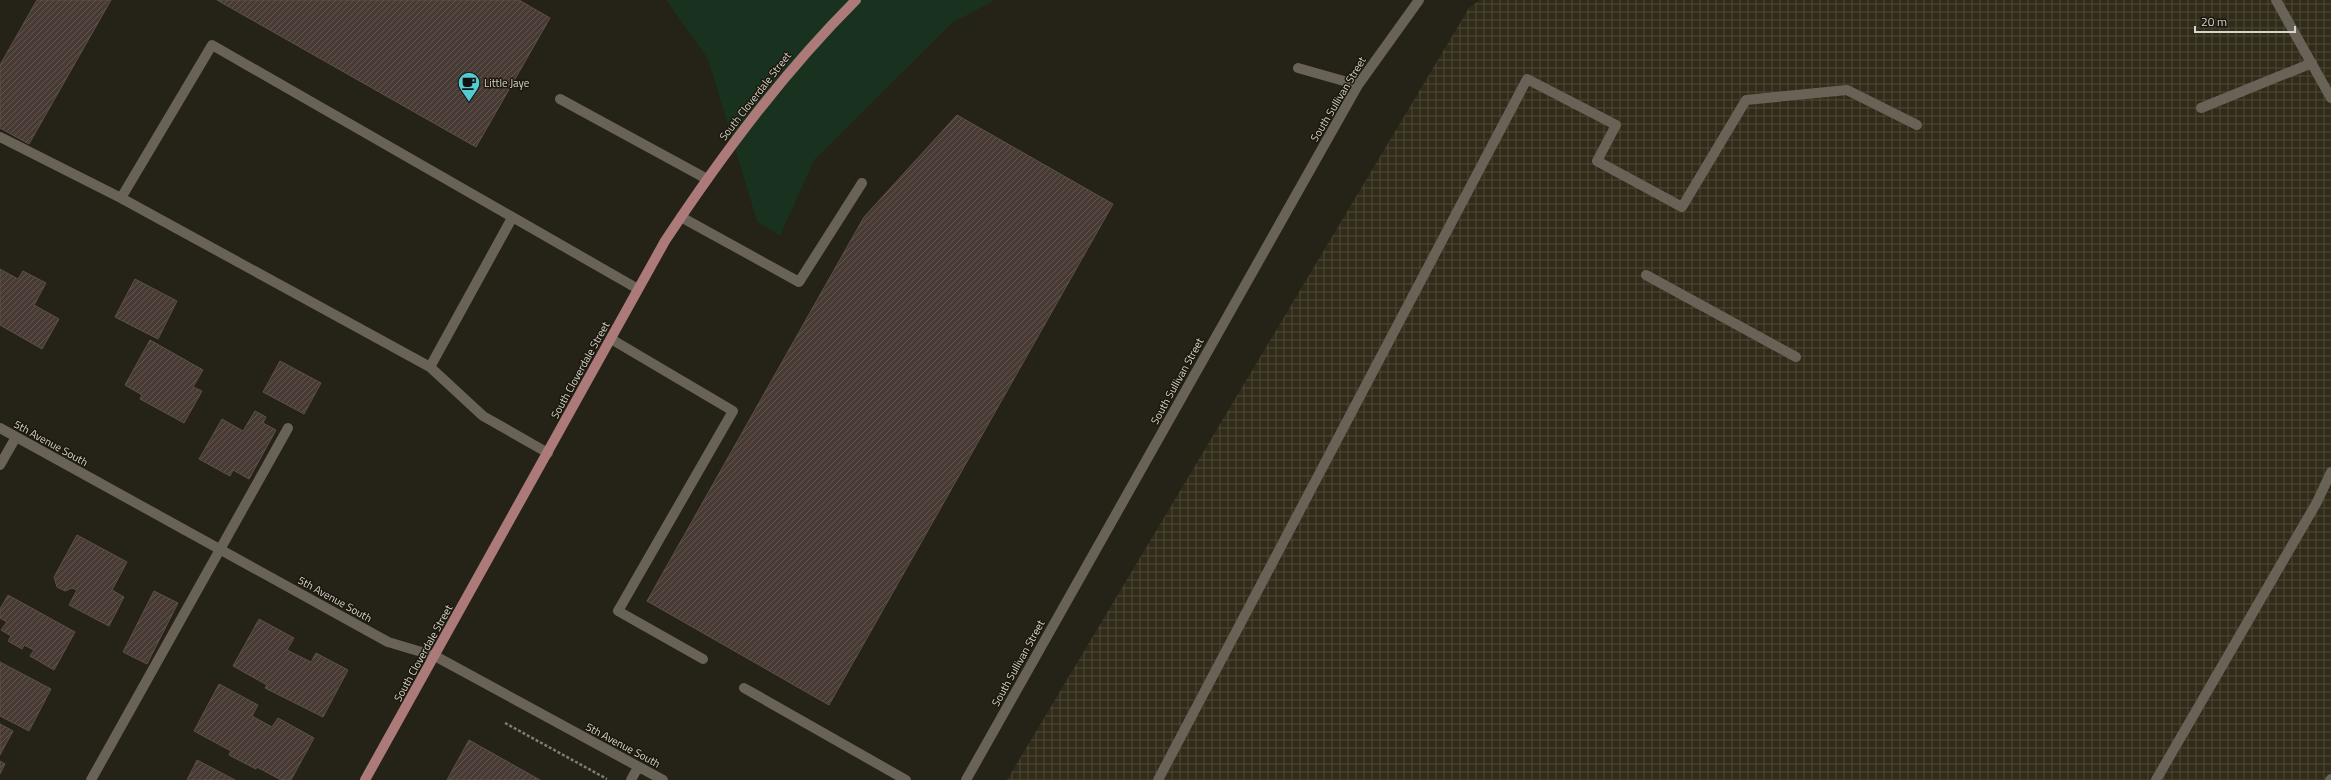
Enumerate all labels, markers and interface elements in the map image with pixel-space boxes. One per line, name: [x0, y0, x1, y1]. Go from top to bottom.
scale bar: [2195, 8, 2295, 34]
text: 20 m: [2201, 12, 2227, 31]
street label: South Cloverdale Street: [715, 48, 795, 144]
street label: South Sullivan Street: [1306, 53, 1370, 144]
cafe icon: Little Jaye: [456, 70, 482, 103]
place label: Little Jaye: [484, 75, 530, 91]
street label: South Cloverdale Street: [547, 318, 613, 421]
street label: South Sullivan Street: [1147, 335, 1207, 427]
street label: 5th Avenue South: [11, 416, 91, 470]
street label: 5th Avenue South: [295, 572, 375, 626]
street label: South Cloverdale Street: [390, 601, 456, 704]
street label: South Sullivan Street: [988, 617, 1048, 709]
street label: 5th Avenue South: [583, 719, 663, 771]

